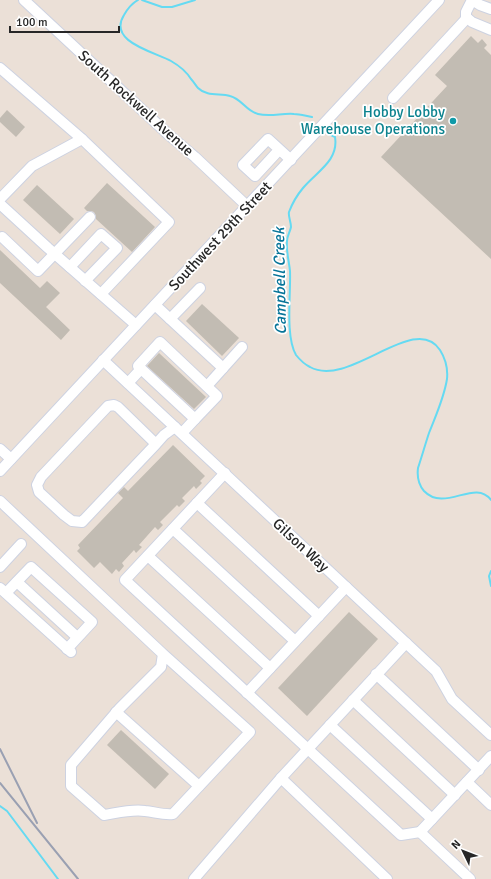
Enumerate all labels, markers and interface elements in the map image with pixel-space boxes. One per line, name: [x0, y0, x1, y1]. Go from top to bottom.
scale bar: [10, 8, 119, 34]
text: 100 m: [16, 15, 48, 30]
street label: South Rockwell Avenue: [75, 46, 197, 160]
place label: Hobby Lobby Warehouse Operations: [301, 103, 445, 138]
marker: Hobby Lobby Warehouse Operations: [448, 116, 458, 126]
street label: Southwest 29th Street: [165, 178, 275, 294]
water label: Campbell Creek: [269, 225, 291, 335]
street label: Gilson Way: [269, 514, 333, 576]
north arrow: [443, 831, 483, 871]
text: N: [449, 837, 463, 852]

